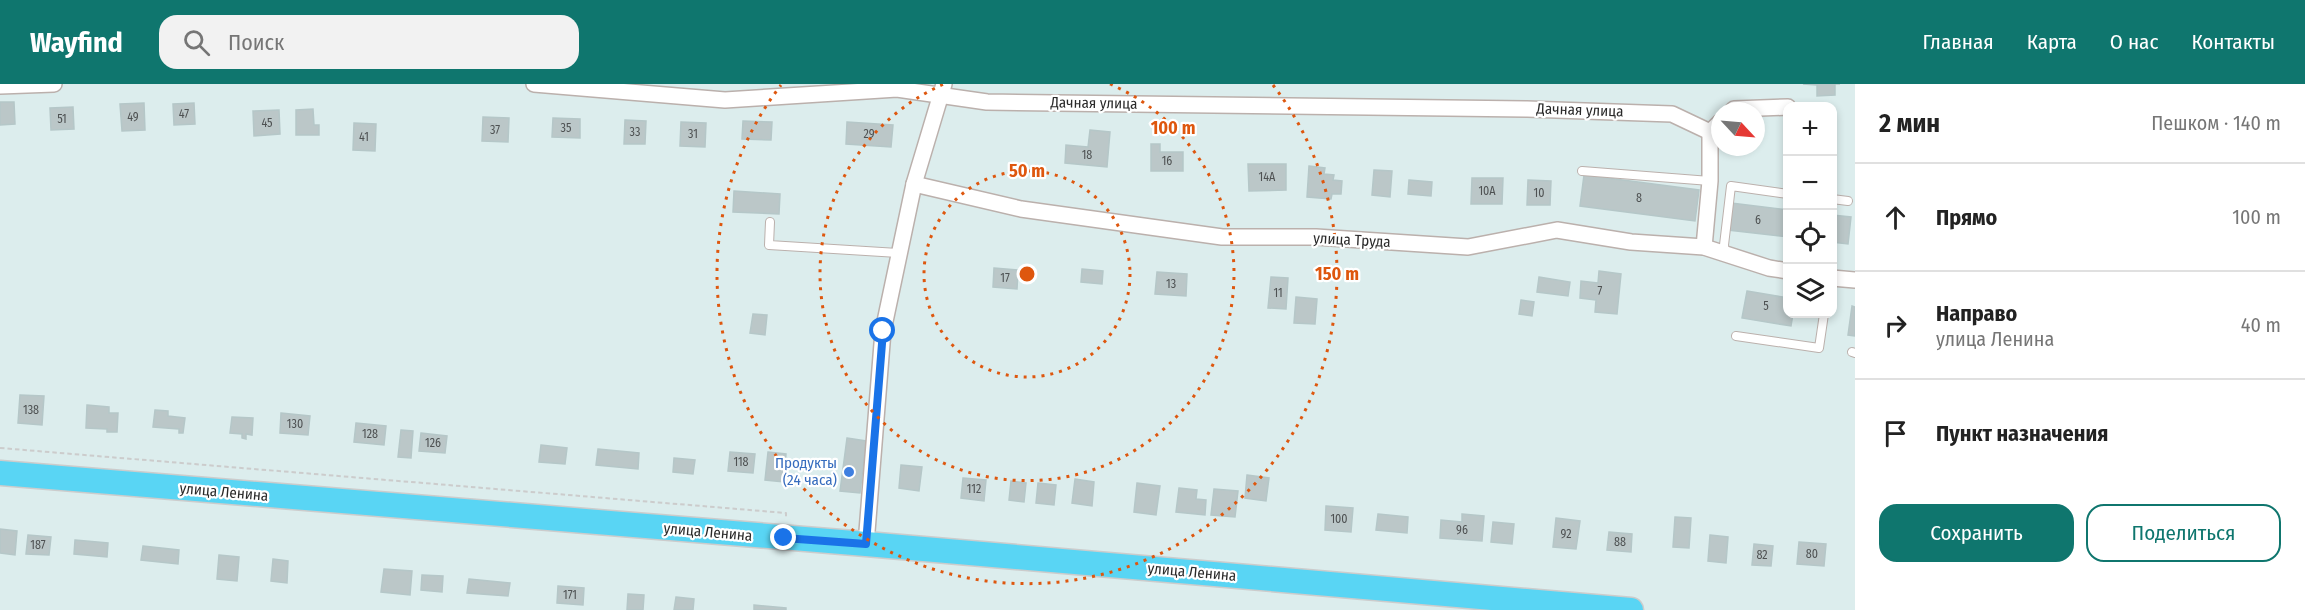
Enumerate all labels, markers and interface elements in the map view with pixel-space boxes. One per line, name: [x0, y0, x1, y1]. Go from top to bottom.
search box: [159, 15, 579, 69]
text: Wayfind: [30, 26, 123, 59]
icon: search: [180, 26, 213, 59]
text: Поиск: [228, 29, 284, 56]
text: Главная: [1923, 29, 1994, 55]
text: Карта: [2027, 29, 2077, 55]
text: О нас: [2110, 29, 2158, 55]
text: Контакты: [2191, 29, 2275, 55]
street label: Дачная улица: [1049, 93, 1138, 113]
street label: Дачная улица: [1535, 99, 1624, 121]
north arrow: [1711, 102, 1765, 156]
map controls: [1783, 102, 1837, 318]
button: +: [1783, 102, 1837, 156]
house number: 47: [179, 107, 189, 121]
text: 2 мин: [1879, 108, 1940, 139]
house number: 49: [127, 110, 139, 124]
text: Пешком · 140 m: [2151, 111, 2281, 135]
house number: 51: [57, 112, 67, 126]
house number: 45: [261, 116, 273, 130]
text: 100 m: [1151, 117, 1195, 139]
house number: 35: [561, 121, 572, 135]
house number: 37: [490, 123, 500, 137]
house number: 33: [630, 125, 640, 139]
house number: 31: [688, 127, 698, 141]
house number: 29: [863, 127, 875, 141]
house number: 41: [359, 130, 369, 144]
house number: 18: [1082, 148, 1092, 162]
house number: 16: [1162, 154, 1172, 168]
button: −: [1783, 156, 1837, 210]
text: 50 m: [1009, 160, 1045, 182]
house number: 14А: [1259, 170, 1276, 184]
house number: 10А: [1478, 184, 1496, 198]
house number: 10: [1534, 186, 1544, 200]
house number: 8: [1636, 191, 1642, 205]
icon: ahead: [1879, 201, 1912, 234]
text: Прямо: [1936, 204, 1997, 231]
text: 100 m: [2232, 205, 2281, 229]
button: locate: [1783, 210, 1837, 264]
house number: 6: [1755, 213, 1761, 227]
street label: улица Труда: [1313, 229, 1391, 251]
text: 150 m: [1315, 263, 1359, 285]
centre of rings: [1017, 264, 1037, 284]
button: layers: [1783, 264, 1837, 318]
house number: 17: [1000, 271, 1010, 285]
house number: 13: [1166, 277, 1176, 291]
house number: 7: [1598, 284, 1603, 298]
house number: 11: [1273, 286, 1283, 300]
house number: 5: [1763, 299, 1769, 313]
text: Направо: [1936, 300, 2017, 327]
icon: right: [1879, 309, 1912, 342]
text: 40 m: [2241, 313, 2281, 337]
route start: [869, 317, 895, 343]
text: улица Ленина: [1936, 327, 2054, 351]
house number: 138: [23, 403, 39, 417]
house number: 130: [287, 417, 303, 431]
icon: arrive: [1879, 417, 1912, 450]
text: Пункт назначения: [1936, 420, 2108, 447]
house number: 128: [362, 427, 378, 441]
house number: 126: [425, 436, 441, 450]
place label: Продукты (24 часа): [775, 454, 837, 489]
house number: 118: [733, 455, 749, 469]
marker: Продукты (24 часа): [842, 465, 856, 479]
street label: улица Ленина: [179, 479, 269, 505]
house number: 112: [967, 482, 981, 496]
button: Сохранить: [1879, 504, 2074, 562]
button: Поделиться: [2086, 504, 2281, 562]
house number: 100: [1330, 512, 1348, 526]
street label: улица Ленина: [663, 519, 753, 545]
house number: 96: [1456, 523, 1468, 537]
route end: [770, 524, 796, 550]
house number: 92: [1561, 527, 1571, 541]
house number: 88: [1614, 535, 1626, 549]
house number: 187: [30, 538, 46, 552]
house number: 80: [1806, 547, 1818, 561]
house number: 82: [1756, 548, 1768, 562]
street label: улица Ленина: [1147, 559, 1237, 585]
house number: 171: [563, 588, 577, 602]

